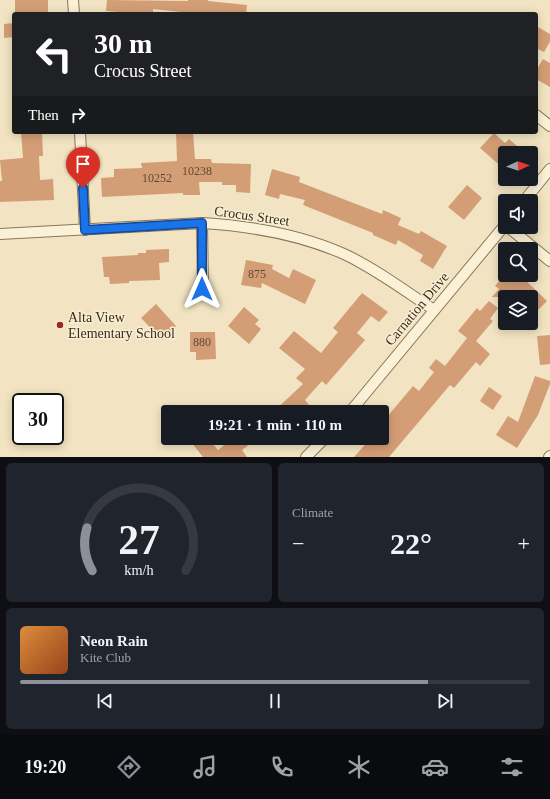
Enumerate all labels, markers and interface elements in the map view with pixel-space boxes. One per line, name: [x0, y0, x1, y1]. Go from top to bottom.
icon: left: [28, 28, 80, 80]
text: 30 m: [94, 28, 152, 59]
text: Crocus Street: [94, 61, 191, 81]
icon: right: [67, 104, 89, 126]
text: Then: [28, 107, 59, 123]
north arrow: [498, 146, 538, 186]
map controls: [498, 146, 538, 330]
pin: [66, 147, 100, 188]
icon: arrive: [72, 153, 94, 175]
house number: 10238: [182, 164, 212, 178]
house number: 10252: [142, 171, 172, 185]
button: sound: [498, 194, 538, 234]
street label: Crocus Street: [213, 203, 291, 229]
button: search: [498, 242, 538, 282]
house number: 875: [248, 267, 266, 281]
position arrow: [181, 268, 223, 310]
street label: Carnation Drive: [382, 269, 452, 349]
button: layers: [498, 290, 538, 330]
place label: Alta View Elementary School: [68, 310, 175, 341]
marker: Alta View Elementary School: [55, 320, 65, 330]
house number: 880: [193, 335, 211, 349]
speed limit sign: 30: [12, 393, 64, 445]
text: 19:21 · 1 min · 110 m: [208, 417, 342, 433]
text: Climate: [292, 505, 333, 520]
text: 27: [118, 516, 160, 562]
text: 22°: [390, 527, 432, 560]
text: −: [292, 531, 304, 556]
text: +: [518, 531, 530, 556]
text: km/h: [124, 561, 154, 577]
text: Neon Rain: [80, 633, 148, 649]
text: Kite Club: [80, 650, 131, 665]
icon: previous: [94, 690, 116, 712]
icon: pause: [264, 690, 286, 712]
icon: next: [434, 690, 456, 712]
icon: directions: [115, 753, 143, 781]
icon: music: [191, 753, 219, 781]
icon: phone: [268, 753, 296, 781]
icon: climate: [345, 753, 373, 781]
icon: car: [421, 753, 449, 781]
icon: filters: [498, 753, 526, 781]
text: 19:20: [24, 757, 66, 777]

